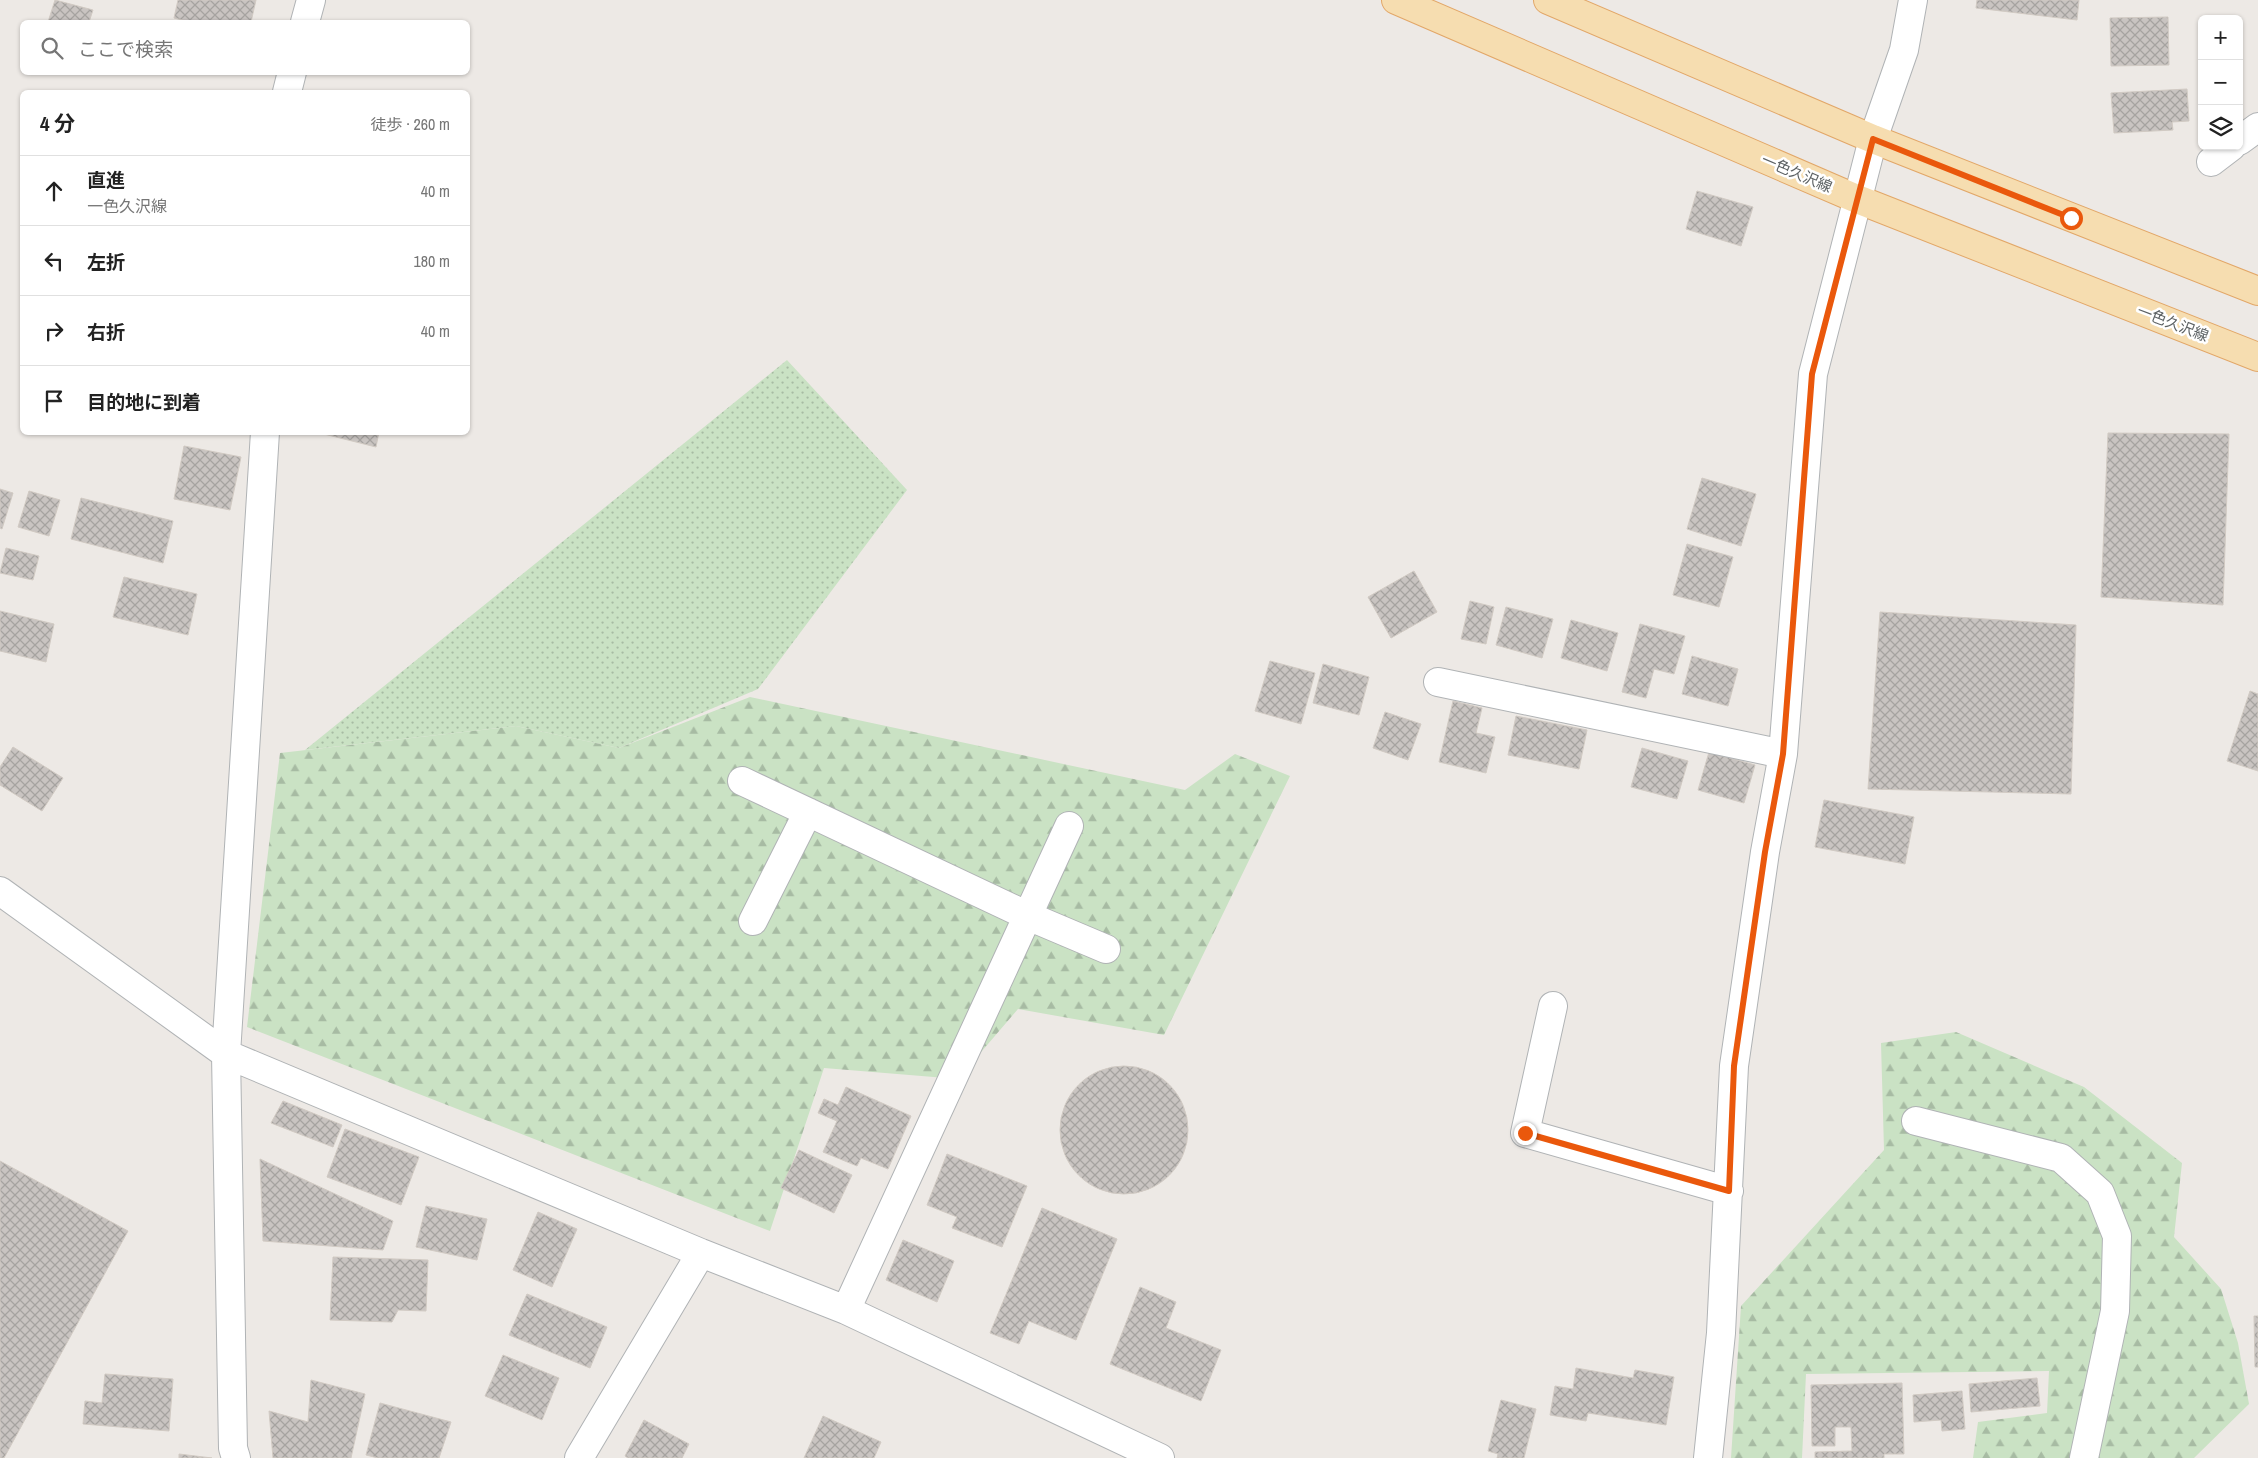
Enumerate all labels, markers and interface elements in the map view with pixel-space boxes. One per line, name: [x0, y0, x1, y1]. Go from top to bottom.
map controls: [2198, 15, 2243, 150]
button: +: [2198, 15, 2243, 60]
search box: [20, 20, 470, 75]
icon: search: [38, 34, 66, 62]
text: ここで検索: [78, 36, 173, 62]
button: −: [2198, 60, 2243, 105]
button: layers: [2198, 105, 2243, 150]
text: 4 分: [40, 109, 75, 138]
text: 徒歩 · 260 m: [371, 113, 450, 135]
street label: 一色久沢線: [1758, 149, 1836, 197]
text: 直進: [87, 167, 125, 193]
icon: ahead: [40, 177, 68, 205]
text: 40 m: [421, 180, 450, 202]
text: 一色久沢線: [87, 195, 167, 217]
route start: [2060, 207, 2083, 230]
icon: left: [40, 247, 68, 275]
text: 左折: [87, 249, 125, 275]
text: 180 m: [414, 250, 450, 272]
street label: 一色久沢線: [2134, 300, 2212, 346]
icon: right: [40, 317, 68, 345]
text: 右折: [87, 319, 125, 345]
text: 40 m: [421, 320, 450, 342]
icon: arrive: [40, 387, 68, 415]
text: 目的地に到着: [87, 389, 201, 415]
route end: [1514, 1122, 1537, 1145]

